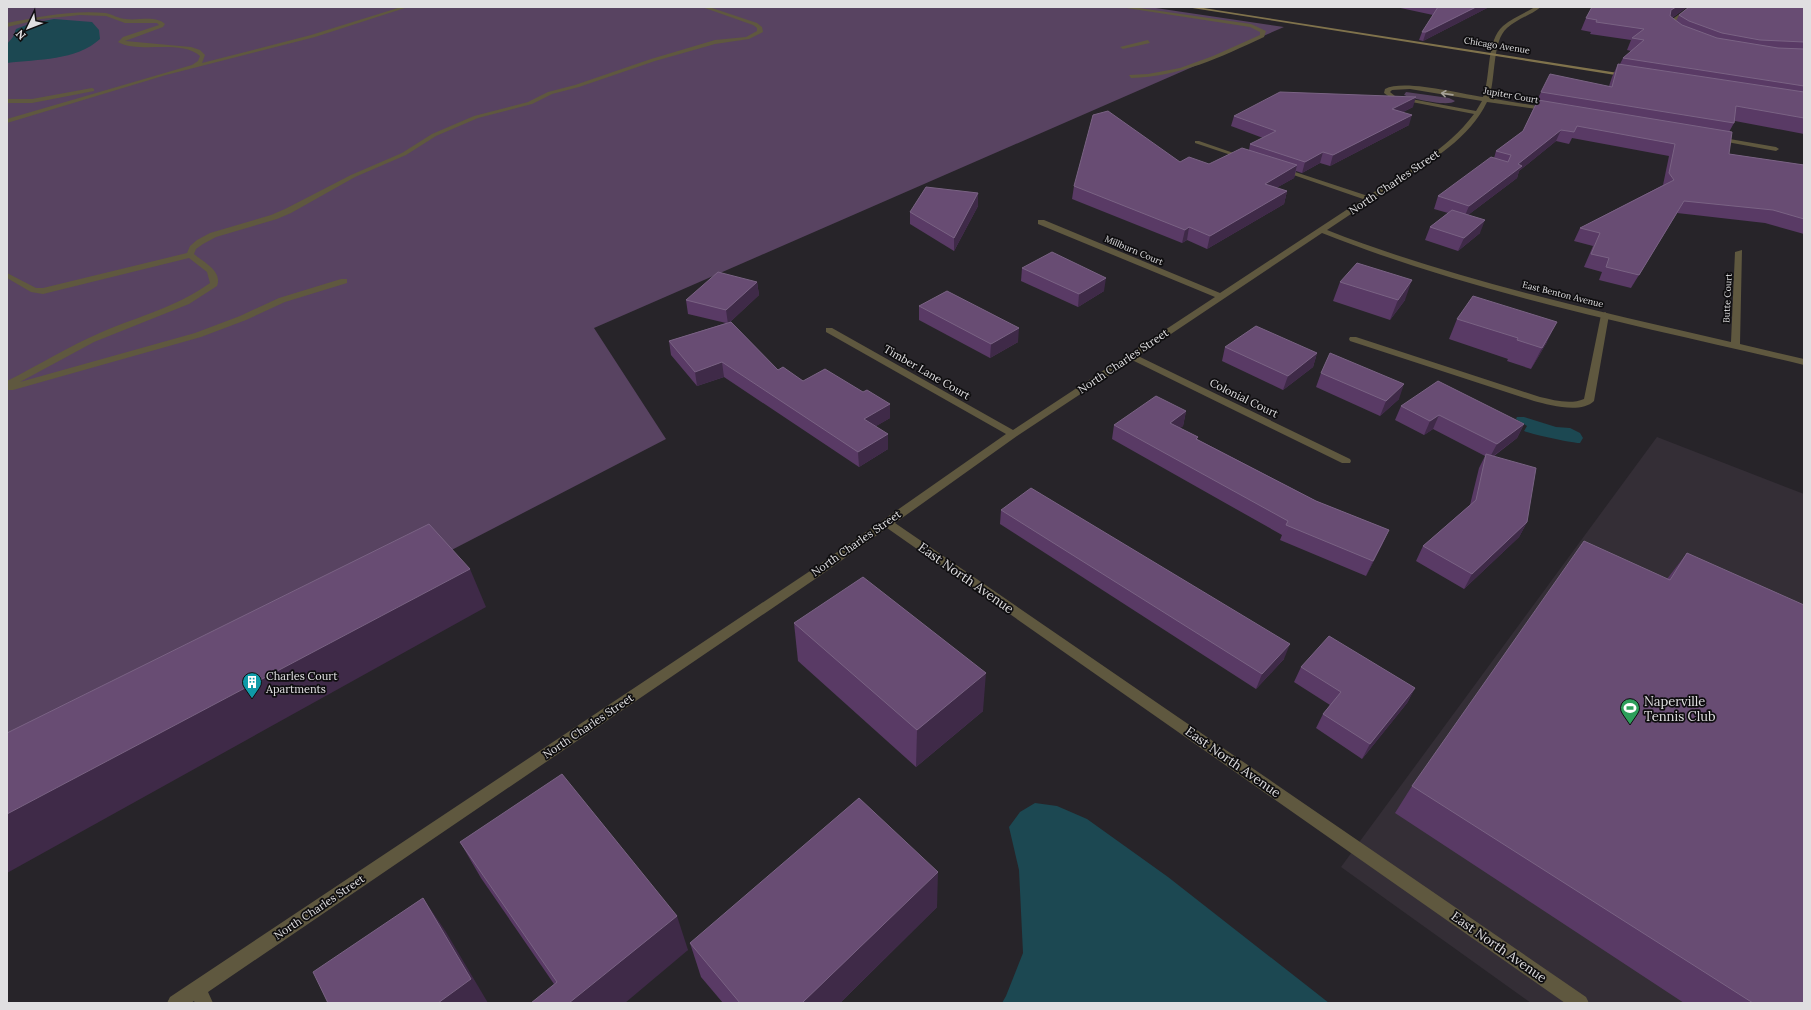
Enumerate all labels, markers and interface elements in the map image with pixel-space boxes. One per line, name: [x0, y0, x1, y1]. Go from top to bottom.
north arrow: [8, 8, 48, 48]
text: N: [12, 27, 29, 43]
street label: Chicago Avenue: [1463, 34, 1531, 56]
street label: Jupiter Court: [1482, 85, 1540, 105]
one-way arrow: [1441, 90, 1454, 98]
street label: North Charles Street: [1346, 146, 1442, 217]
street label: Millburn Court: [1103, 233, 1165, 267]
street label: Butte Court: [1720, 272, 1734, 323]
street label: East Benton Avenue: [1521, 279, 1605, 309]
street label: North Charles Street: [1075, 325, 1171, 396]
street label: Timber Lane Court: [881, 342, 973, 403]
street label: Colonial Court: [1207, 375, 1281, 421]
street label: North Charles Street: [809, 506, 904, 579]
street label: East North Avenue: [915, 539, 1017, 617]
place label: Charles Court Apartments: [265, 669, 338, 696]
building icon: Charles Court Apartments: [241, 671, 263, 699]
street label: North Charles Street: [540, 690, 636, 761]
place label: Naperville Tennis Club: [1644, 693, 1716, 725]
sports icon: Naperville Tennis Club: [1619, 697, 1641, 725]
street label: East North Avenue: [1182, 723, 1284, 801]
street label: North Charles Street: [271, 871, 367, 942]
street label: East North Avenue: [1448, 908, 1550, 986]

